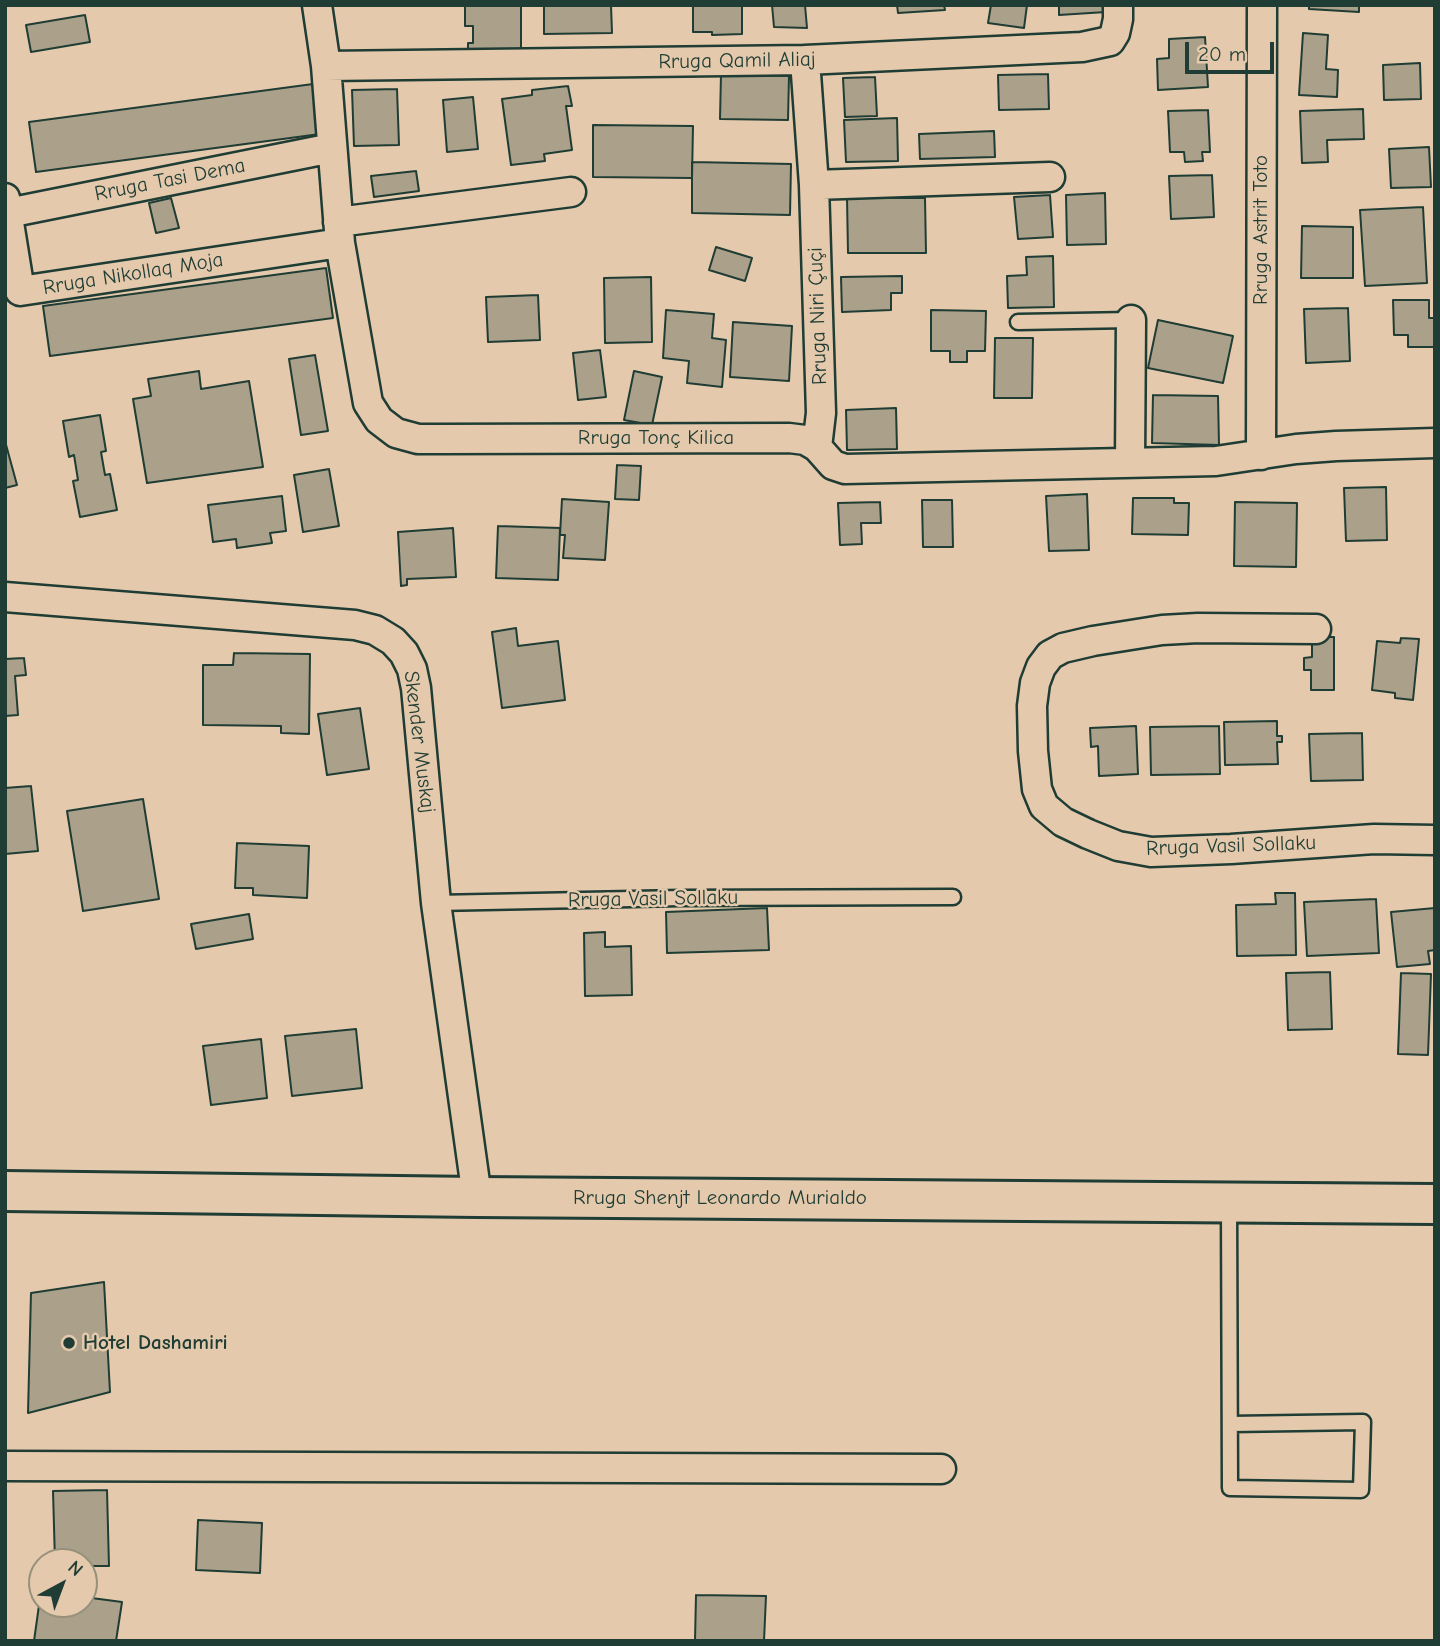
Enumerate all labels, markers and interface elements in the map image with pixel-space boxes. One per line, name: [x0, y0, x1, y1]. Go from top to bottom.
scale bar: [1188, 28, 1277, 72]
text: 20 m: [1198, 42, 1246, 66]
street label: Rruga Qamil Aliaj: [658, 47, 816, 75]
street label: Rruga Tasi Dema: [93, 153, 247, 207]
street label: Rruga Astrit Toto: [1248, 155, 1274, 305]
street label: Rruga Nikollaq Moja: [41, 247, 225, 301]
street label: Rruga Niri Çuçi: [803, 247, 833, 385]
street label: Rruga Tonç Kilica: [578, 425, 734, 451]
street label: Skender Muskaj: [398, 669, 440, 815]
street label: Rruga Vasil Sollaku: [1146, 830, 1316, 862]
street label: Rruga Vasil Sollaku: [568, 885, 738, 913]
street label: Rruga Shenjt Leonardo Murialdo: [573, 1185, 867, 1211]
place label: Hotel Dashamiri: [83, 1330, 228, 1356]
marker: Hotel Dashamiri: [61, 1335, 77, 1351]
north arrow: [28, 1548, 98, 1618]
text: N: [64, 1556, 87, 1581]

